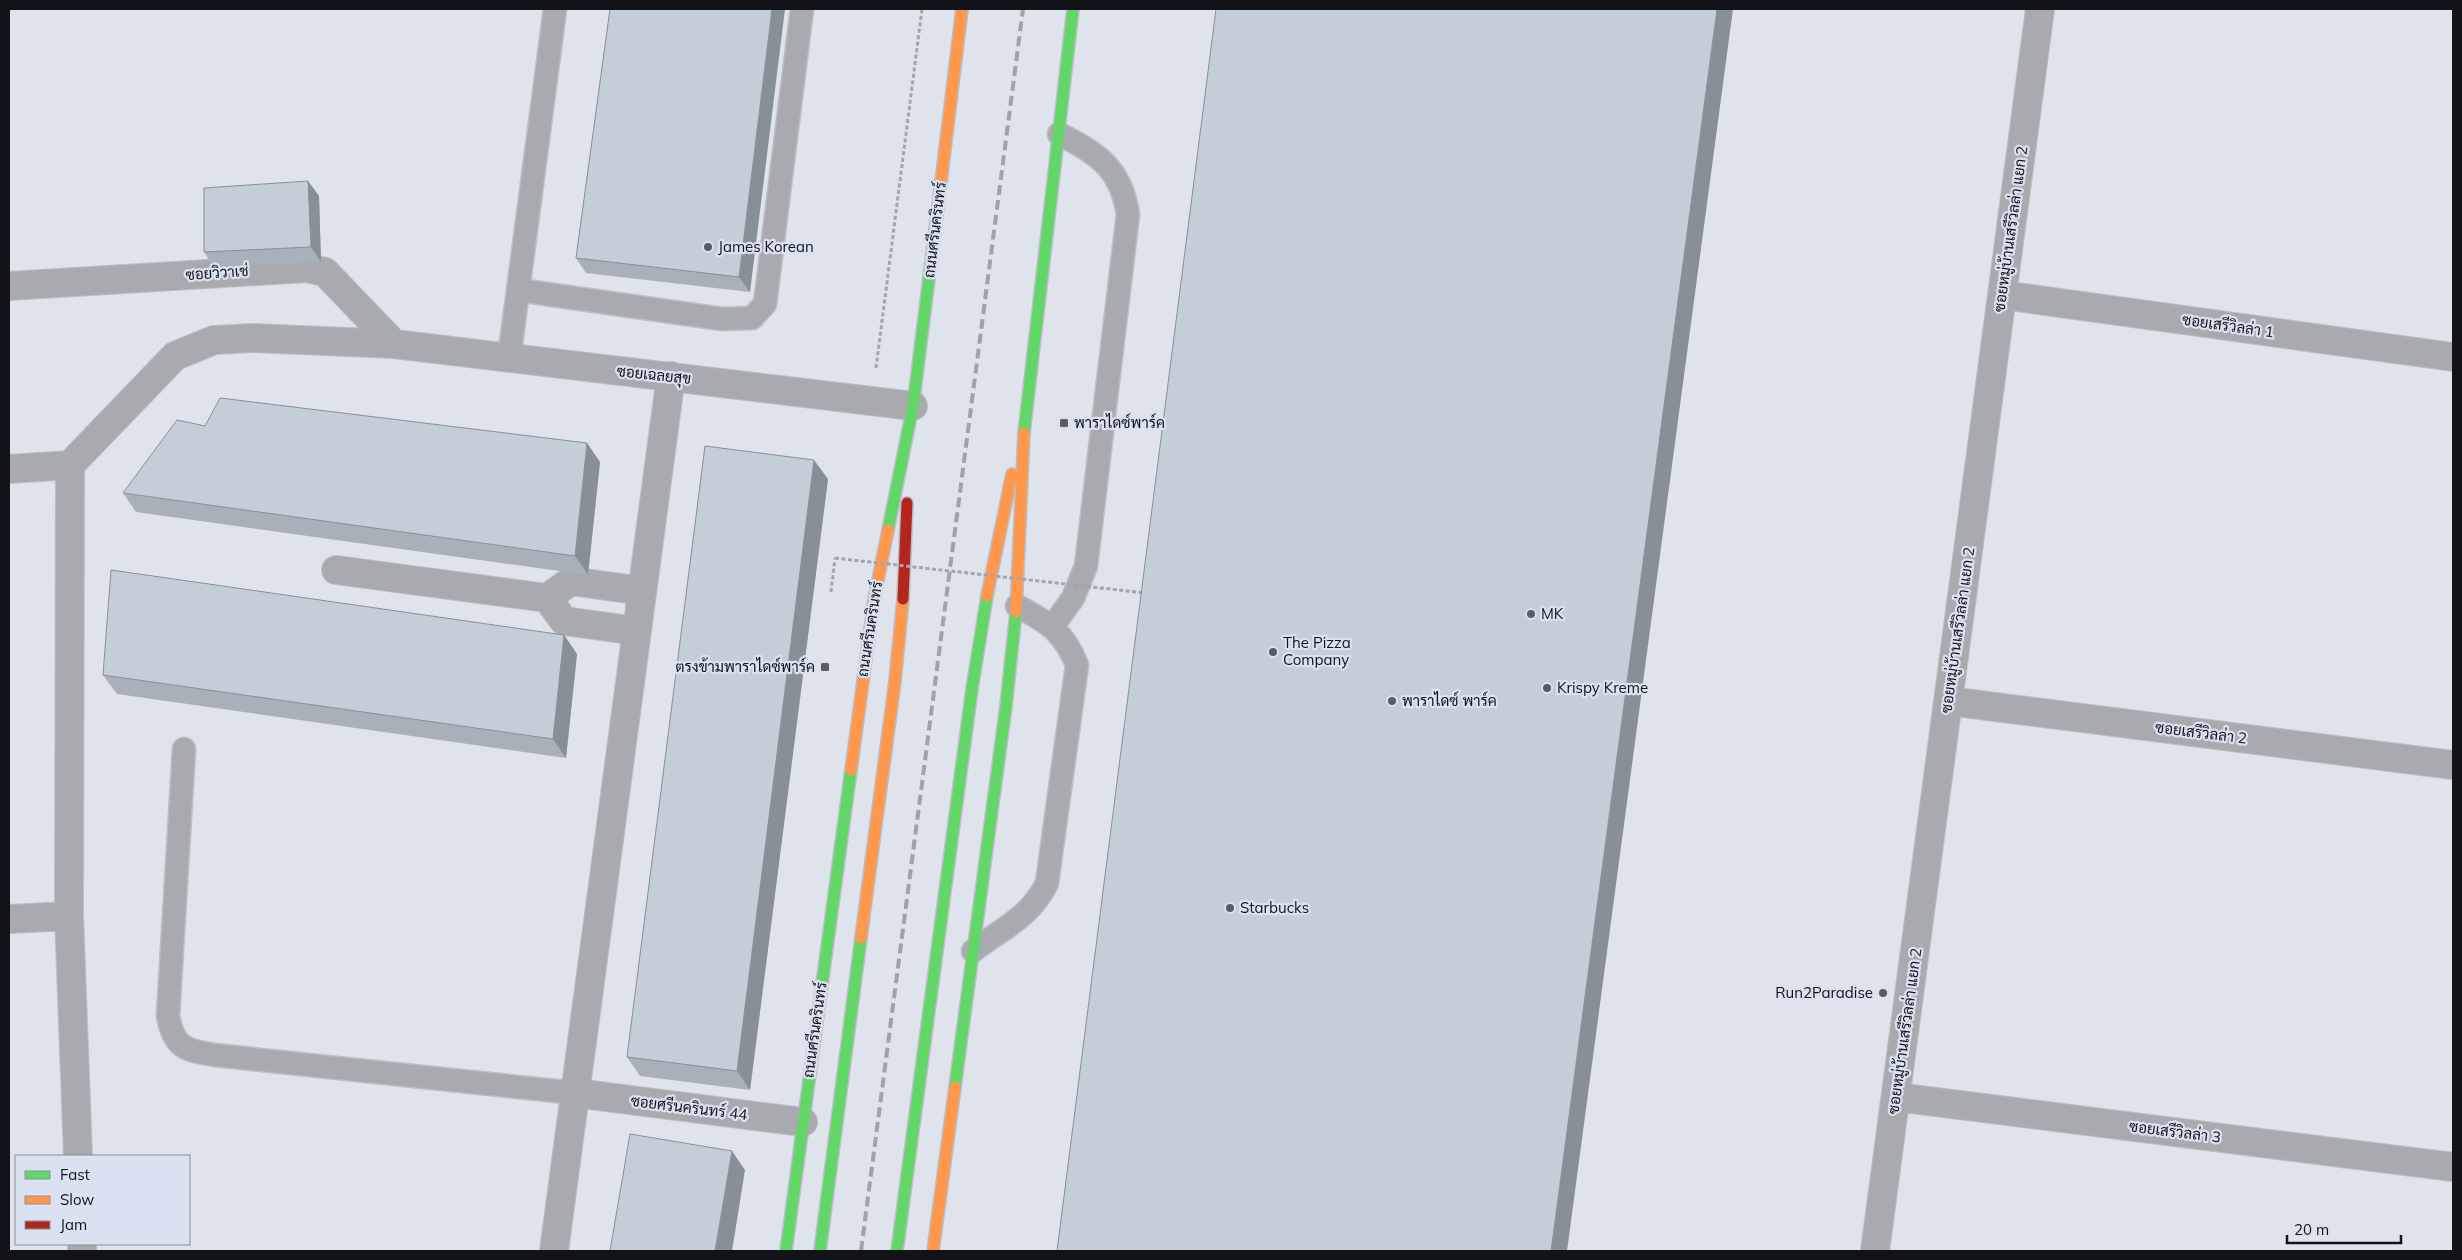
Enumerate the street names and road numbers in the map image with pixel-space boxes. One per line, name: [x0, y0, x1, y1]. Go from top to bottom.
street label: ซอยหมู่บ้านเสรีวิลล่า แยก 2: [1989, 145, 2033, 313]
street label: ถนนศรีนครินทร์: [919, 181, 950, 279]
street label: ซอยวิวาเช่: [185, 261, 249, 284]
street label: ซอยเสรีวิลล่า 1: [2181, 310, 2275, 341]
street label: ซอยเฉลยสุข: [616, 361, 692, 390]
street label: ซอยหมู่บ้านเสรีวิลล่า แยก 2: [1936, 546, 1980, 714]
street label: ถนนศรีนครินทร์: [853, 580, 886, 678]
street label: ซอยเสรีวิลล่า 2: [2154, 717, 2248, 748]
street label: ซอยหมู่บ้านเสรีวิลล่า แยก 2: [1883, 947, 1927, 1115]
street label: ถนนศรีนครินทร์: [798, 981, 831, 1079]
street label: ซอยศรีนครินทร์ 44: [630, 1091, 748, 1124]
street label: ซอยเสรีวิลล่า 3: [2128, 1116, 2222, 1147]

